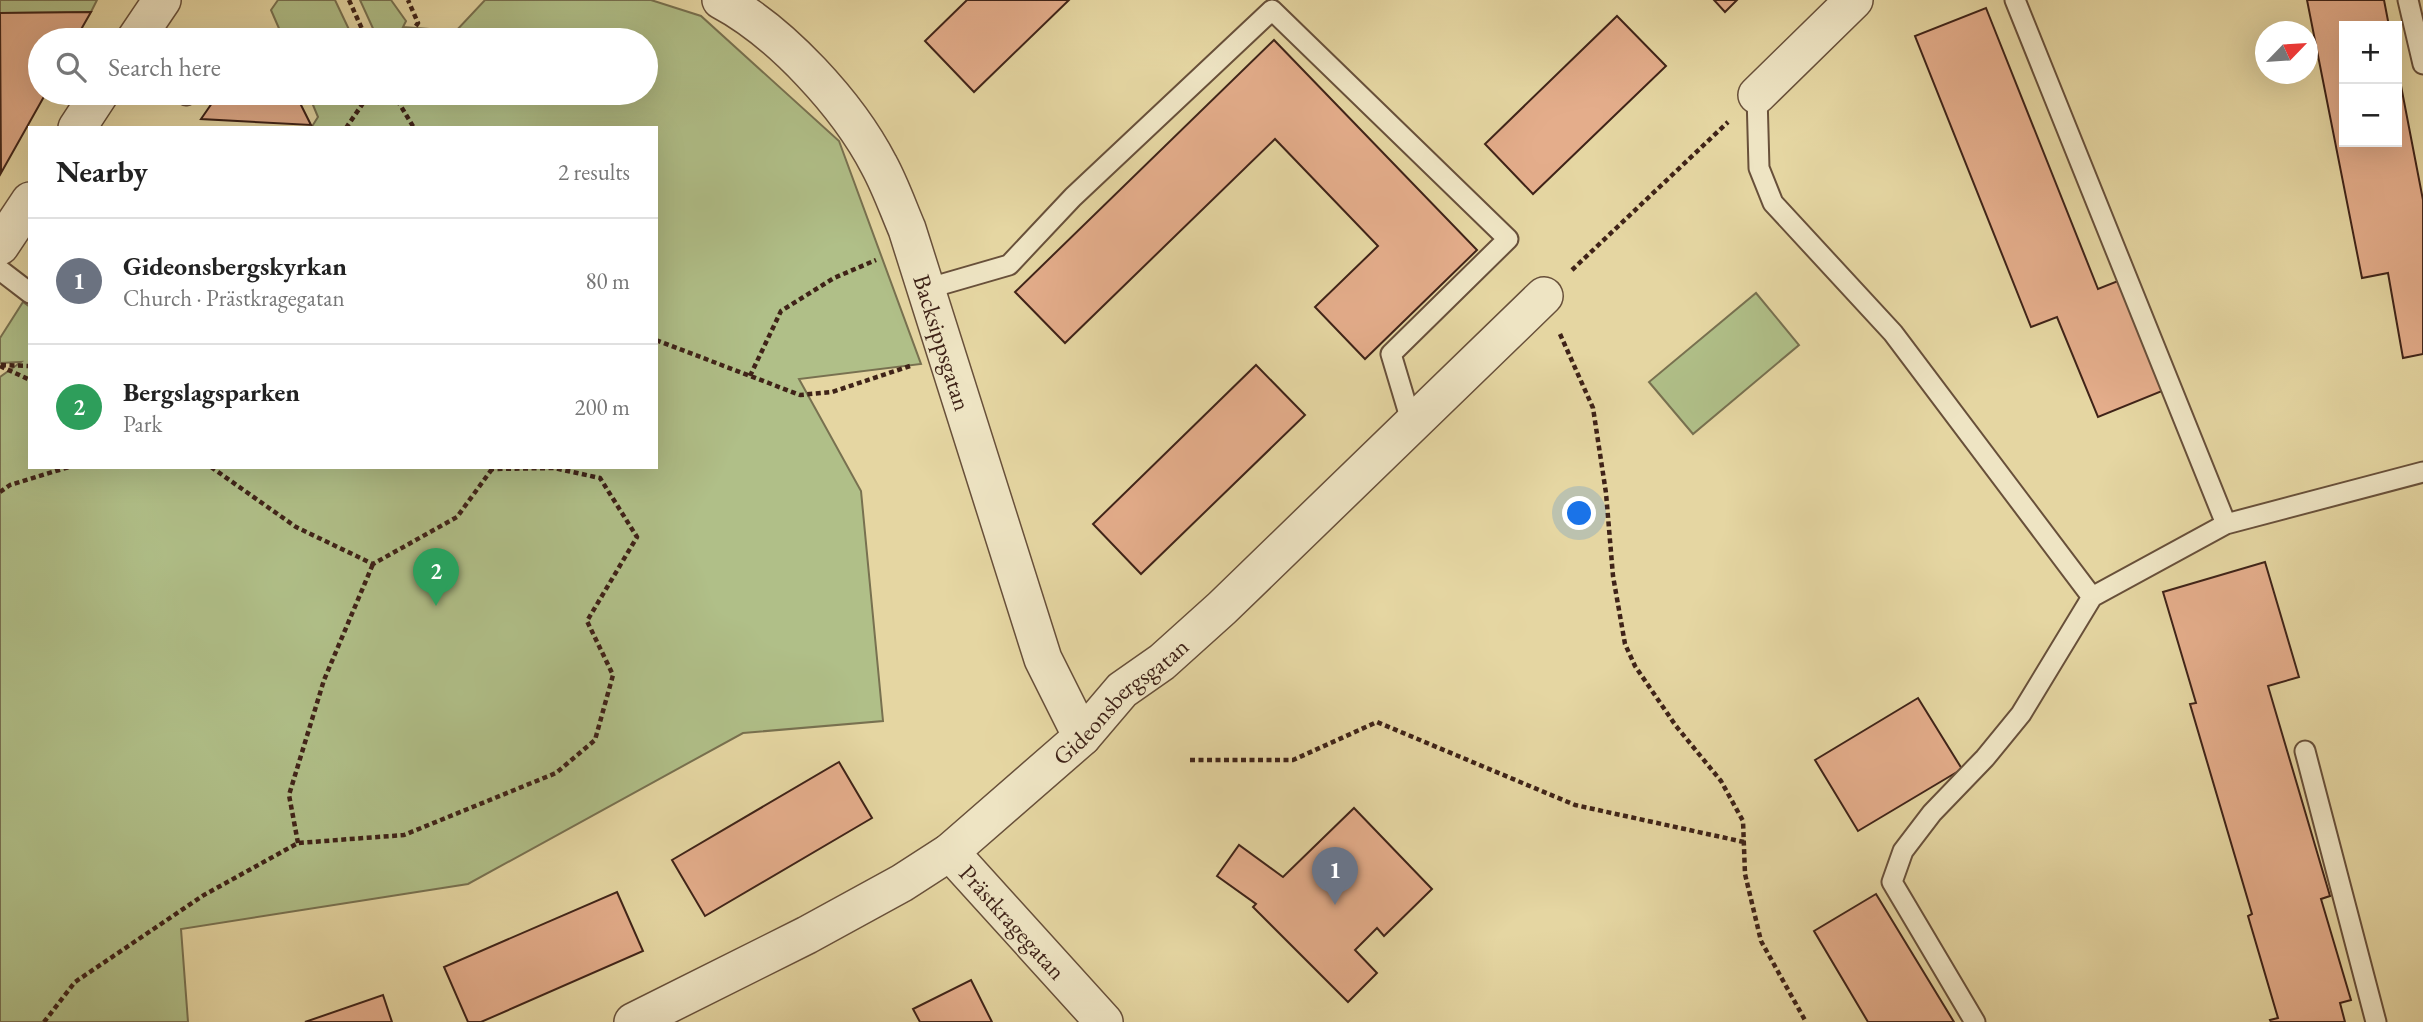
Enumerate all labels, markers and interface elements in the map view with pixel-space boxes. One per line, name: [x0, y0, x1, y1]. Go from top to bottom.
north arrow: [2255, 21, 2318, 84]
map controls: [2339, 21, 2402, 147]
button: +: [2339, 21, 2402, 84]
search box: [28, 28, 658, 105]
icon: search: [52, 48, 90, 86]
text: Search here: [108, 50, 221, 84]
button: −: [2339, 84, 2402, 147]
text: Nearby: [56, 152, 148, 191]
text: 2 results: [558, 157, 630, 187]
text: Gideonsbergskyrkan: [123, 249, 347, 283]
text: 1: [73, 266, 85, 296]
text: 80 m: [585, 266, 630, 296]
street label: Backsippsgatan: [907, 270, 979, 415]
text: Church · Prästkragegatan: [123, 283, 345, 313]
text: Bergslagsparken: [123, 375, 300, 409]
text: 2: [73, 392, 85, 422]
text: 200 m: [574, 392, 630, 422]
text: Park: [123, 409, 162, 439]
your location: [1562, 496, 1596, 530]
pin: 2: [413, 548, 459, 606]
street label: Gideonsbergsgatan: [1046, 630, 1195, 771]
pin: 1: [1312, 847, 1358, 905]
street label: Prästkragegatan: [953, 858, 1073, 986]

